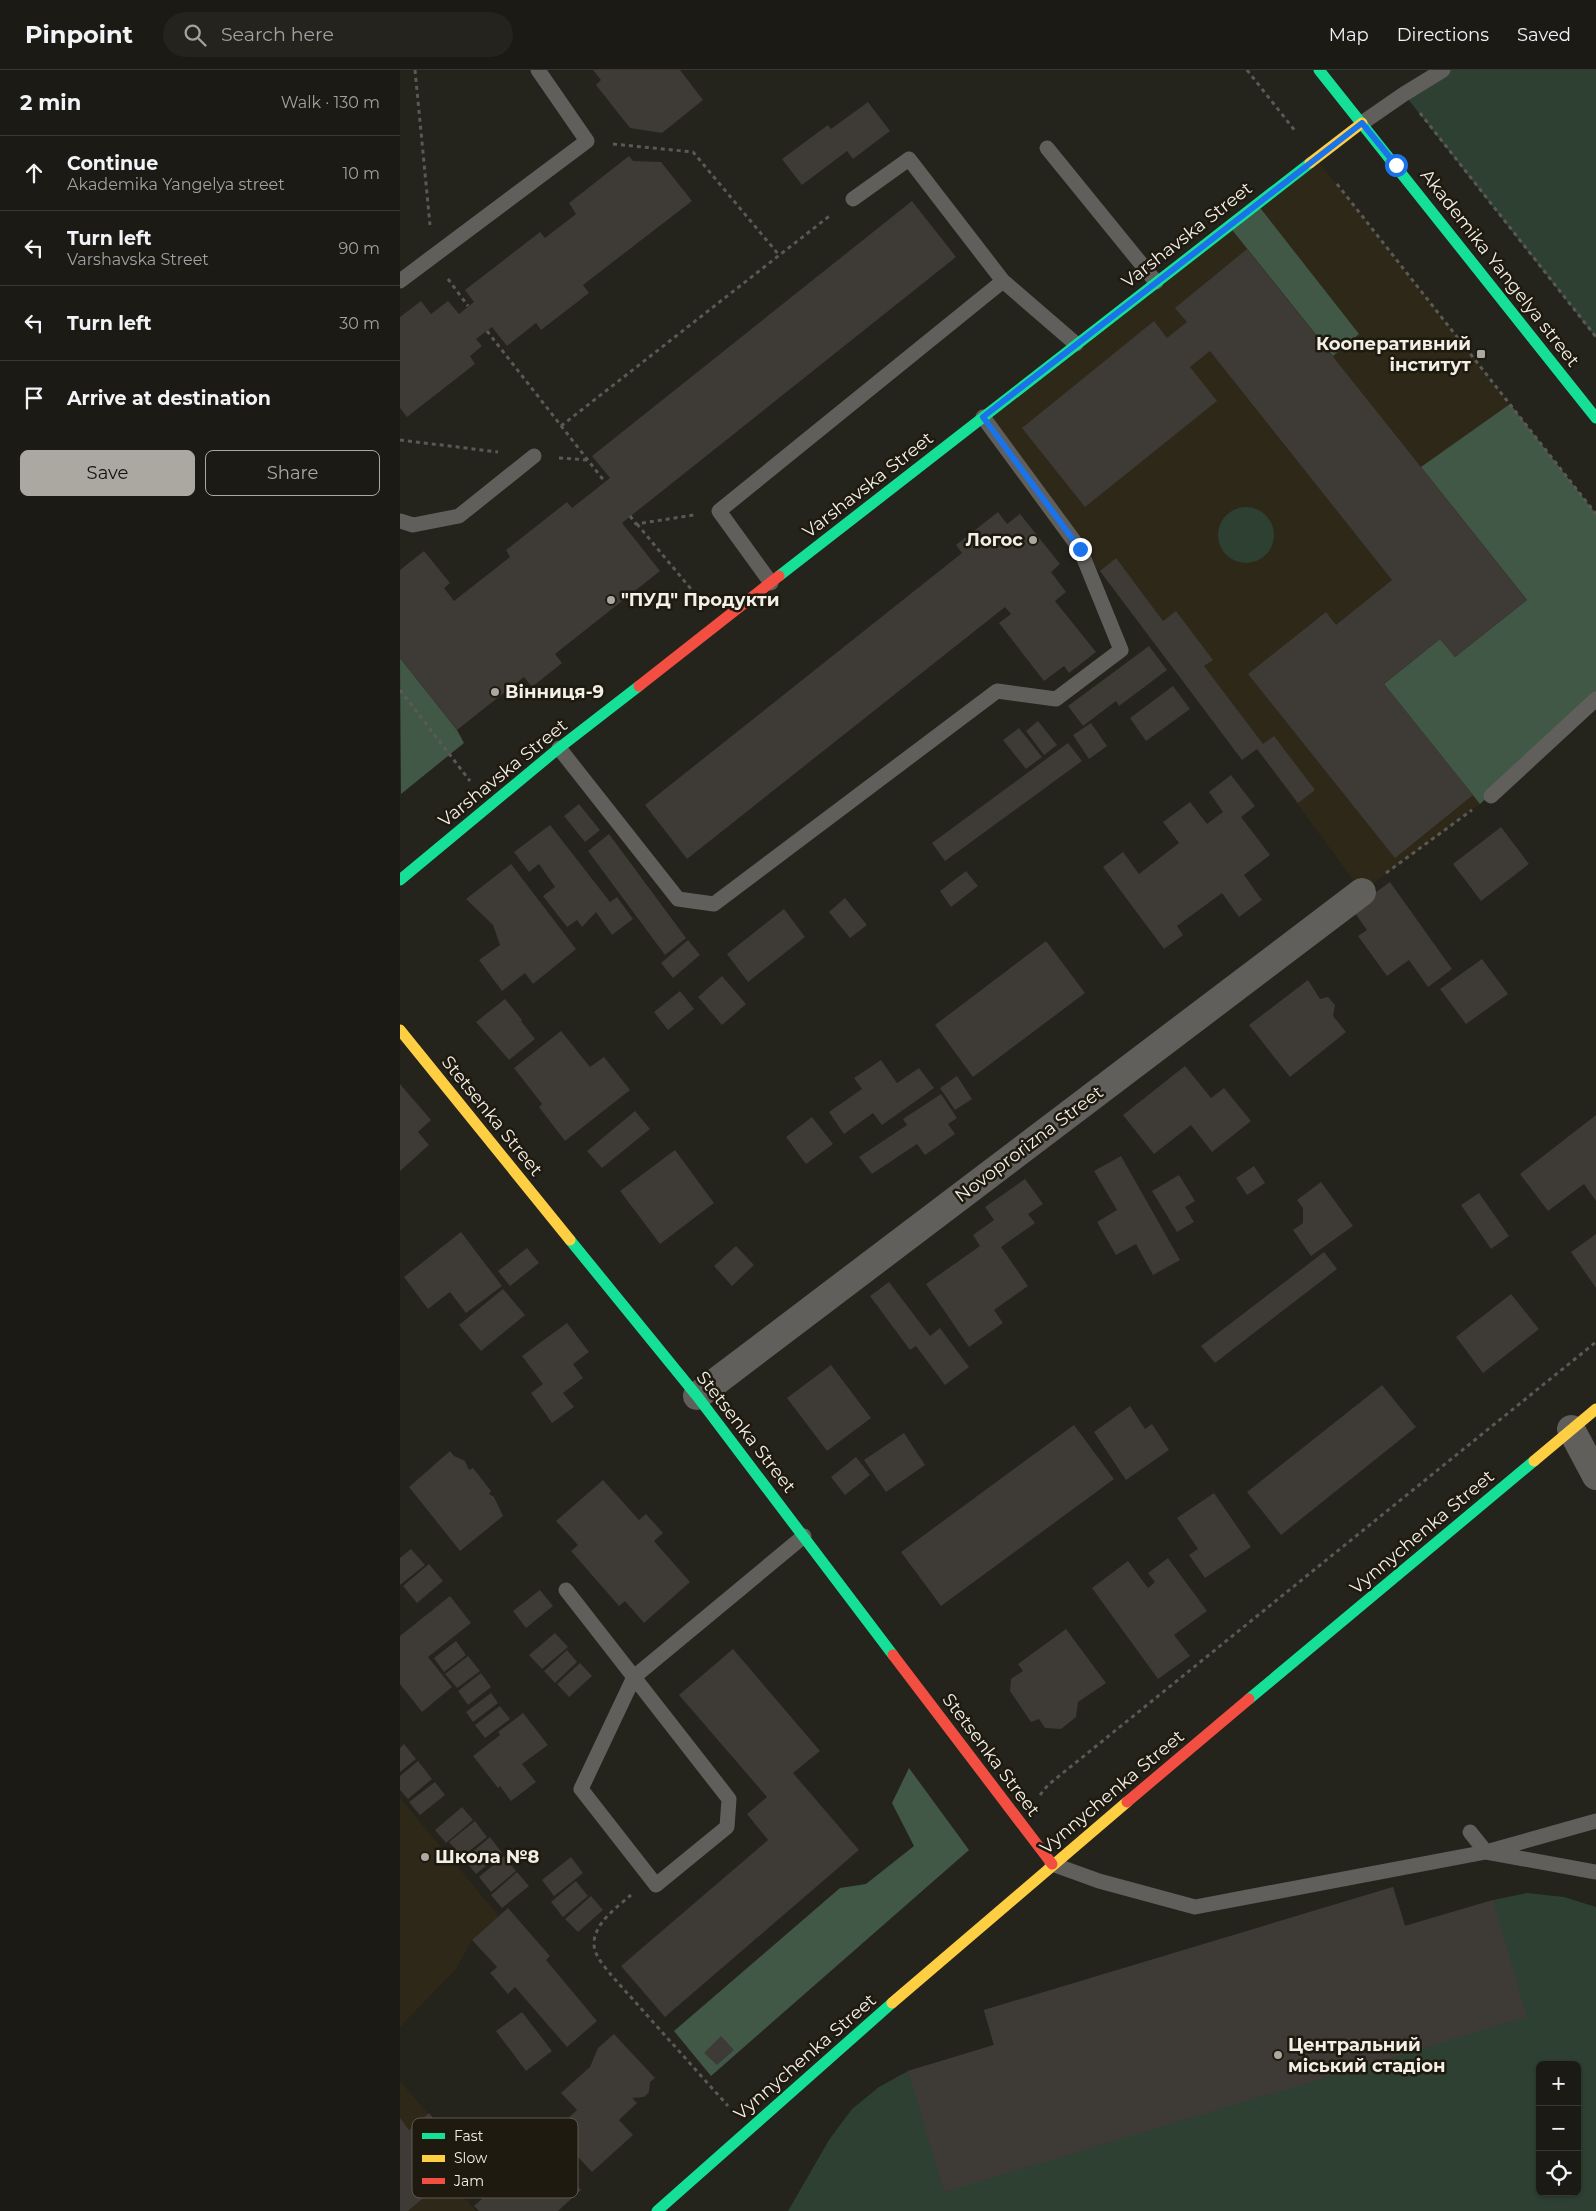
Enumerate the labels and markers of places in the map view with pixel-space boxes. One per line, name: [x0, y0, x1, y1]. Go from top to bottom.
place label: Кооперативний інститут: [1316, 333, 1471, 376]
marker: Кооперативний інститут: [1475, 348, 1487, 360]
place label: Логос: [966, 529, 1023, 551]
marker: Логос: [1027, 534, 1039, 546]
place label: "ПУД" Продукти: [621, 589, 780, 611]
marker: "ПУД" Продукти: [605, 594, 617, 606]
place label: Вінниця-9: [505, 681, 604, 703]
marker: Вінниця-9: [489, 686, 501, 698]
place label: Школа №8: [435, 1846, 540, 1868]
marker: Школа №8: [419, 1851, 431, 1863]
place label: Центральний міський стадіон: [1288, 2034, 1445, 2077]
marker: Центральний міський стадіон: [1272, 2049, 1284, 2061]

